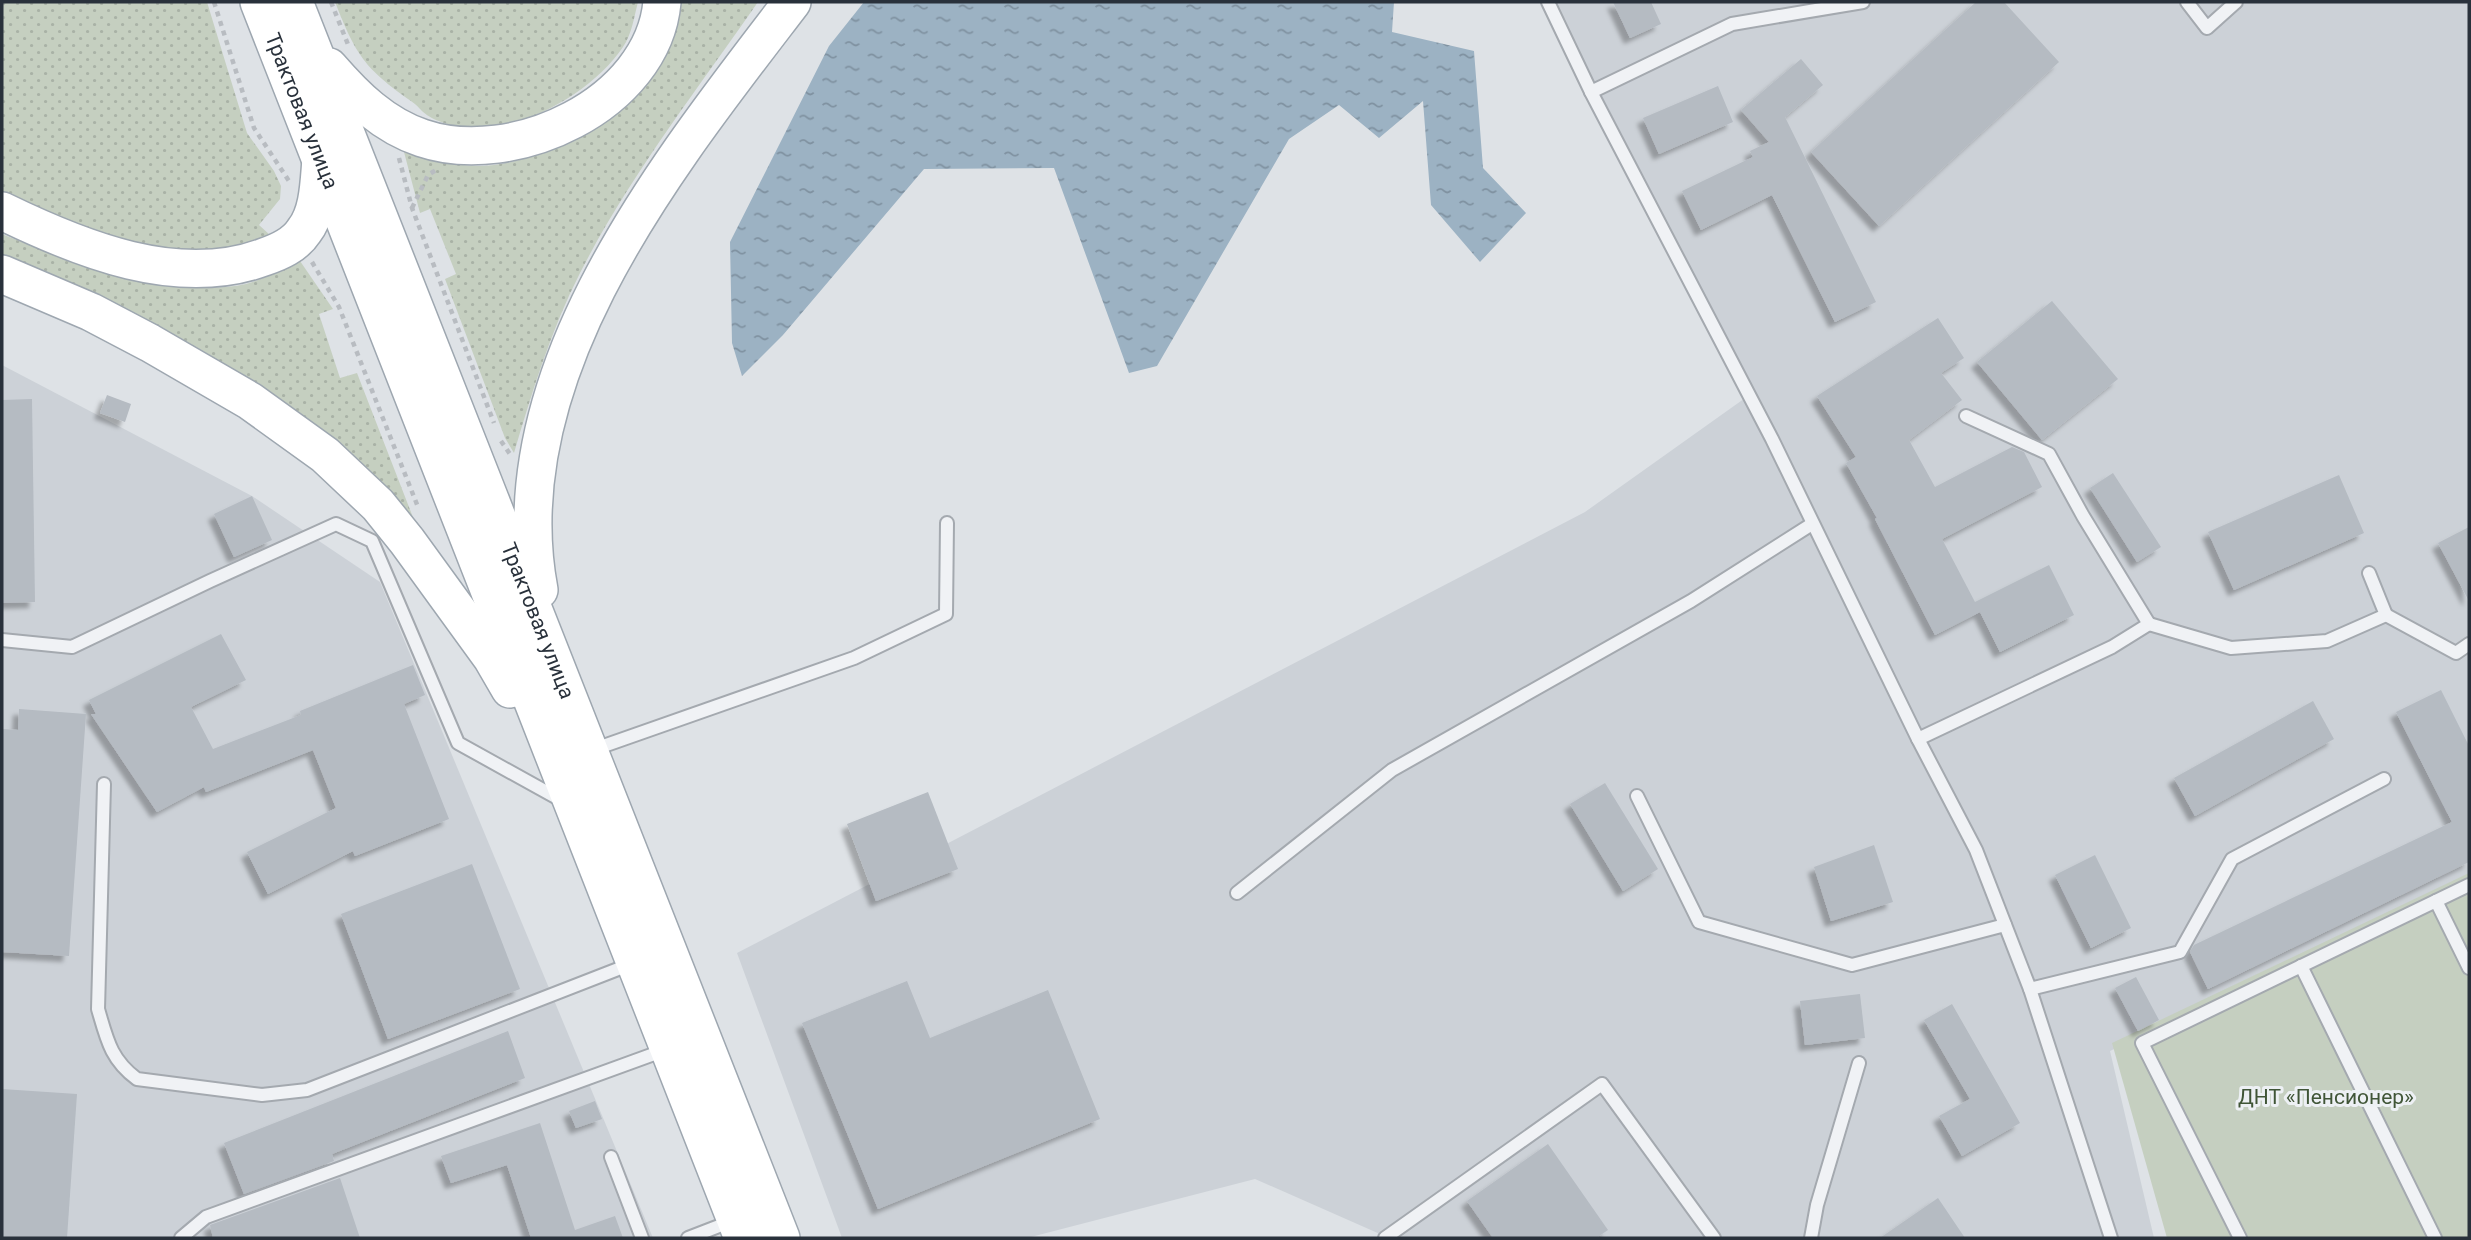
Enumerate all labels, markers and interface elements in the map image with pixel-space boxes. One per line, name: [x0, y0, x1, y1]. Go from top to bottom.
street label: Трактовая улица: [260, 29, 343, 192]
street label: Трактовая улица: [496, 539, 579, 702]
park label: ДНТ «Пенсионер»: [2238, 1085, 2414, 1109]

